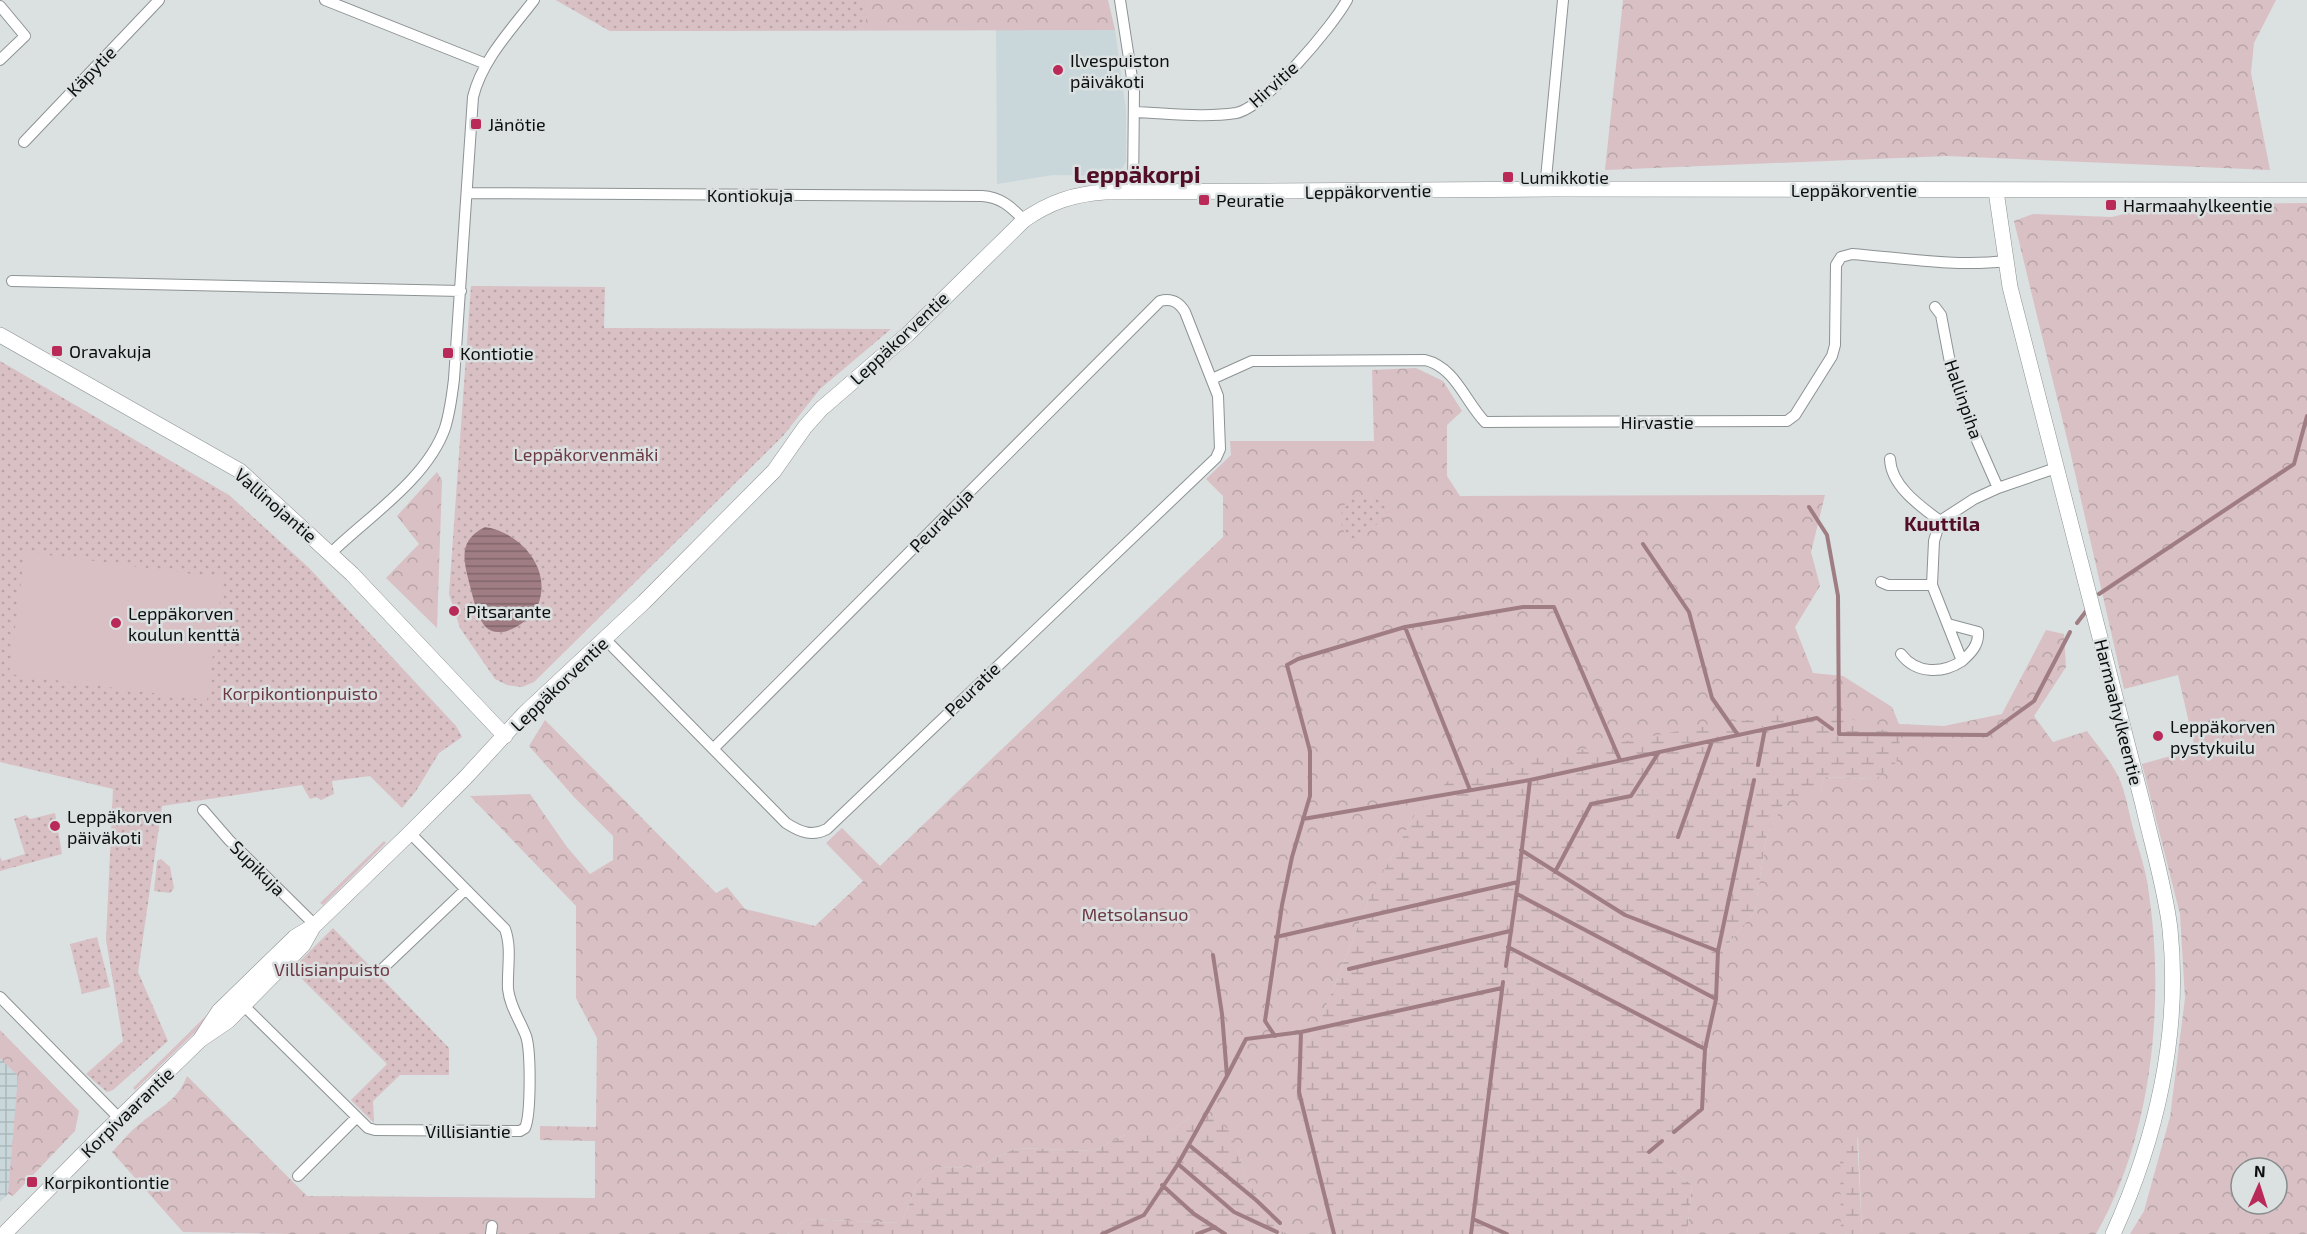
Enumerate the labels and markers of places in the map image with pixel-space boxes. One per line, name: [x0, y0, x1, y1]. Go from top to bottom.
place label: Ilvespuiston päiväkoti: [1070, 49, 1170, 92]
marker: Ilvespuiston päiväkoti: [1051, 63, 1065, 77]
place label: Jänötie: [488, 113, 546, 135]
marker: Jänötie: [469, 117, 483, 131]
place label: Lumikkotie: [1520, 166, 1609, 188]
marker: Lumikkotie: [1501, 170, 1515, 184]
place label: Peuratie: [1216, 189, 1285, 211]
marker: Peuratie: [1197, 193, 1211, 207]
place label: Harmaahylkeentie: [2123, 194, 2273, 216]
marker: Harmaahylkeentie: [2104, 198, 2118, 212]
place label: Oravakuja: [69, 340, 151, 362]
place label: Kontiotie: [460, 342, 534, 364]
marker: Oravakuja: [50, 344, 64, 358]
marker: Kontiotie: [441, 346, 455, 360]
place label: Pitsarante: [466, 600, 551, 622]
place label: Leppäkorven koulun kenttä: [128, 602, 240, 645]
marker: Pitsarante: [447, 604, 461, 618]
marker: Leppäkorven koulun kenttä: [109, 616, 123, 630]
place label: Leppäkorven pystykuilu: [2170, 715, 2276, 758]
marker: Leppäkorven pystykuilu: [2151, 729, 2165, 743]
place label: Leppäkorven päiväkoti: [67, 805, 173, 848]
marker: Leppäkorven päiväkoti: [48, 819, 62, 833]
place label: Korpikontiontie: [44, 1171, 169, 1193]
marker: Korpikontiontie: [25, 1175, 39, 1189]

